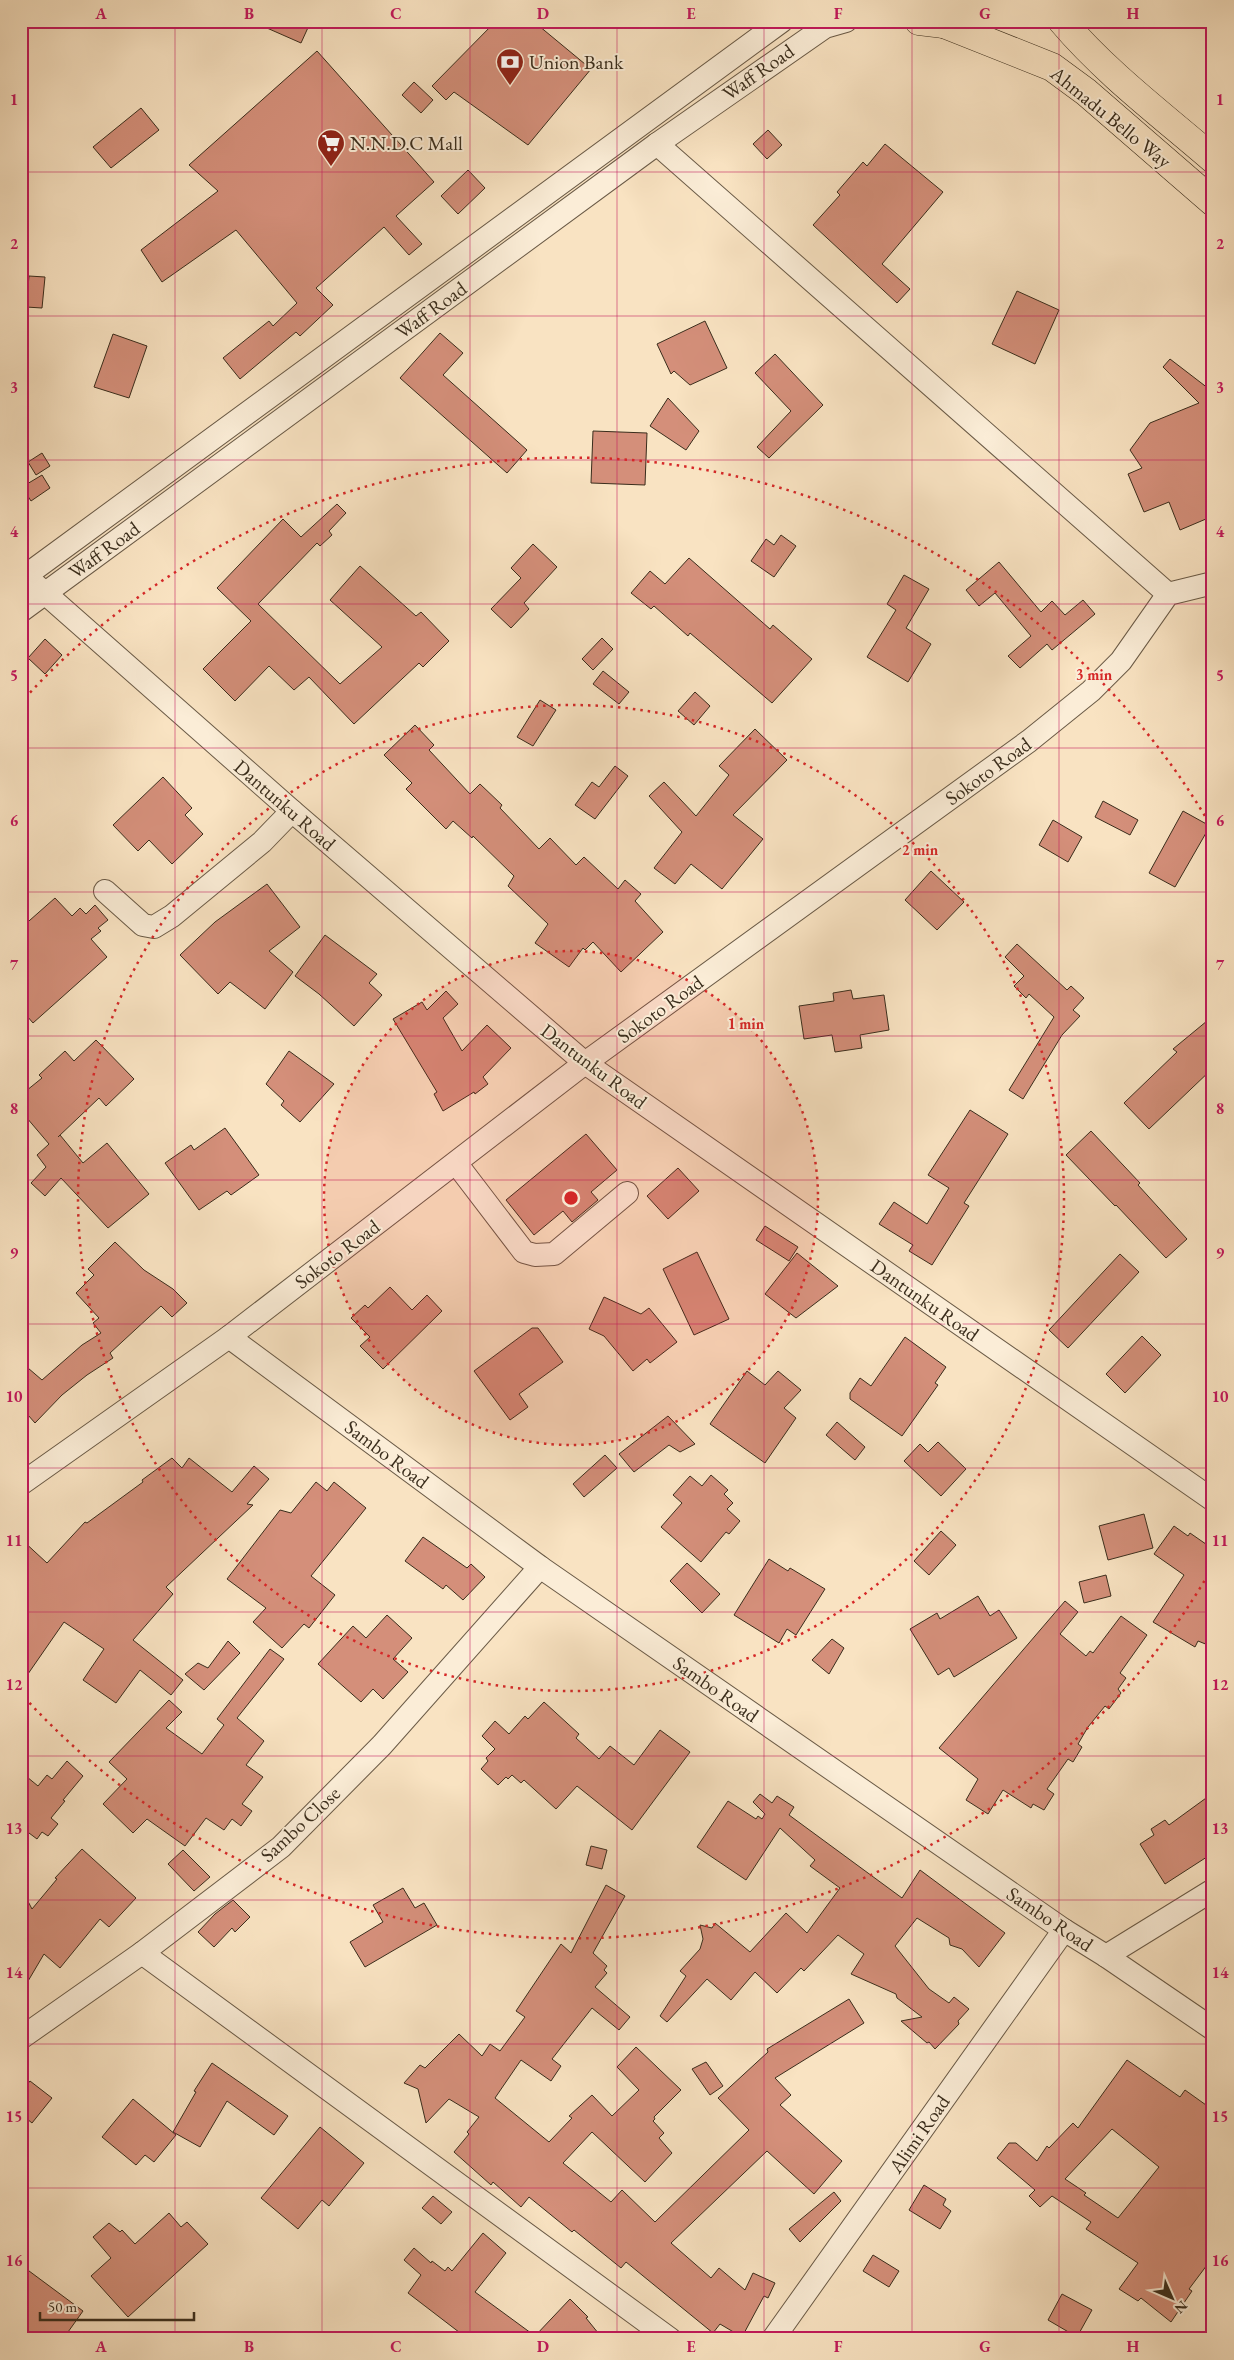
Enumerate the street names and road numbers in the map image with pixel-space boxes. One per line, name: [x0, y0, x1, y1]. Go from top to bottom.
street label: Waff Road: [717, 37, 800, 106]
street label: Ahmadu Bello Way: [1044, 60, 1177, 174]
street label: Waff Road: [390, 275, 472, 345]
street label: Waff Road: [63, 515, 145, 585]
street label: Sokoto Road: [940, 731, 1037, 811]
street label: Dantunku Road: [229, 754, 342, 857]
street label: Sokoto Road: [612, 969, 709, 1049]
street label: Dantunku Road: [536, 1017, 653, 1115]
street label: Sokoto Road: [289, 1213, 386, 1295]
street label: Dantunku Road: [866, 1253, 985, 1348]
street label: Sambo Road: [340, 1414, 435, 1495]
street label: Sambo Road: [668, 1650, 765, 1729]
street label: Sambo Close: [254, 1780, 346, 1868]
street label: Sambo Road: [1002, 1881, 1099, 1958]
street label: Alimi Road: [882, 2089, 956, 2179]

